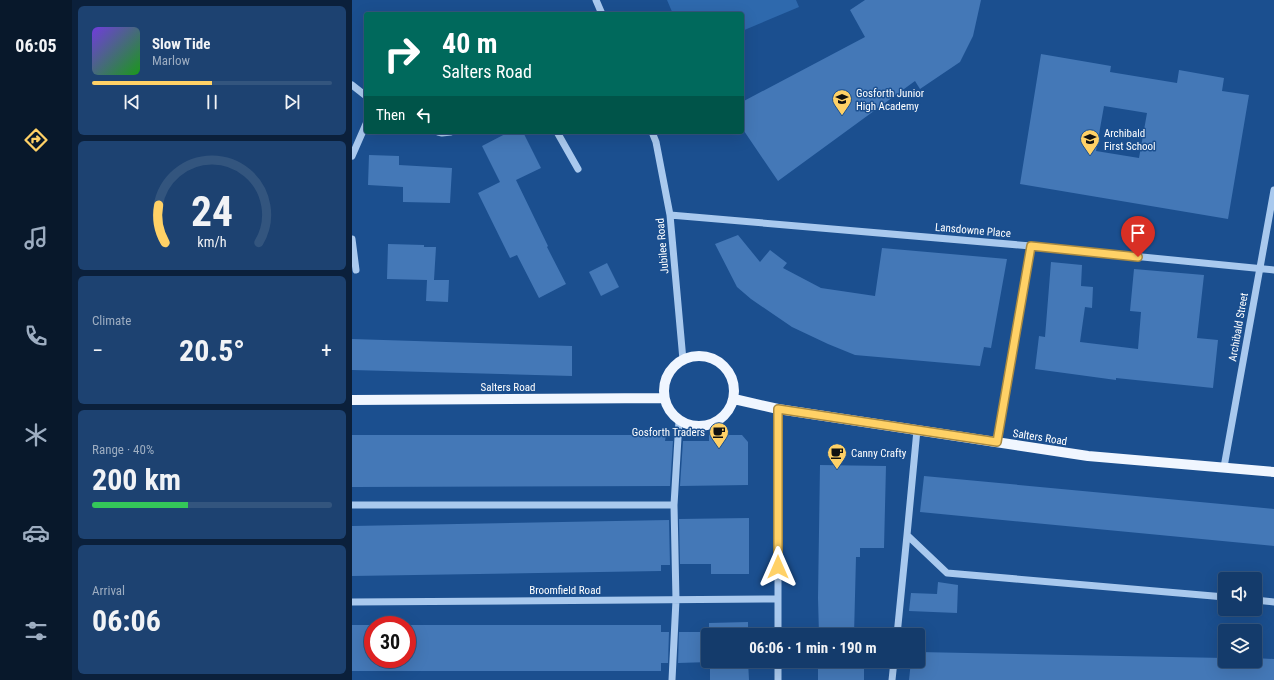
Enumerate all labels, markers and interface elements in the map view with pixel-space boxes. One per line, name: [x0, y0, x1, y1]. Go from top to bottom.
text: 40 m: [442, 27, 498, 60]
icon: right: [376, 28, 428, 80]
text: 06:05: [15, 35, 57, 56]
text: Slow Tide: [152, 35, 210, 53]
text: Marlow: [152, 53, 190, 68]
text: Salters Road: [442, 61, 532, 82]
place label: Gosforth Junior High Academy: [856, 87, 925, 113]
school or university icon: Gosforth Junior High Academy: [831, 88, 853, 116]
icon: previous: [121, 91, 143, 113]
icon: pause: [201, 91, 223, 113]
icon: next: [281, 91, 303, 113]
icon: left: [413, 104, 435, 126]
text: Then: [376, 106, 405, 124]
icon: directions: [22, 126, 50, 154]
place label: Archibald First School: [1104, 127, 1156, 153]
school or university icon: Archibald First School: [1079, 128, 1101, 156]
text: 24: [191, 187, 233, 236]
pin: [1121, 216, 1155, 257]
street label: Jubilee Road: [654, 217, 671, 274]
street label: Lansdowne Place: [934, 221, 1011, 240]
icon: arrive: [1127, 222, 1149, 244]
icon: music: [22, 224, 50, 252]
text: km/h: [197, 234, 227, 250]
street label: Archibald Street: [1226, 292, 1251, 362]
text: Climate: [92, 313, 131, 328]
icon: phone: [22, 322, 50, 350]
text: 20.5°: [179, 333, 245, 368]
text: −: [92, 338, 103, 363]
text: +: [321, 338, 332, 363]
street label: Salters Road: [481, 381, 535, 394]
icon: climate: [22, 421, 50, 449]
cafe icon: Gosforth Traders: [708, 421, 730, 449]
place label: Gosforth Traders: [632, 426, 705, 439]
street label: Salters Road: [1012, 427, 1068, 448]
text: Range · 40%: [92, 442, 154, 457]
cafe icon: Canny Crafty: [826, 442, 848, 470]
place label: Canny Crafty: [851, 447, 907, 460]
text: 200 km: [92, 462, 181, 497]
icon: car: [22, 519, 50, 547]
position arrow: [757, 546, 799, 588]
map controls: [1218, 572, 1262, 668]
button: sound: [1218, 572, 1262, 616]
text: Arrival: [92, 583, 125, 598]
street label: Broomfield Road: [529, 584, 601, 597]
text: 06:06: [92, 603, 161, 638]
speed limit sign: 30: [364, 616, 416, 668]
icon: filters: [22, 617, 50, 645]
button: layers: [1218, 624, 1262, 668]
text: 06:06 · 1 min · 190 m: [749, 639, 877, 657]

